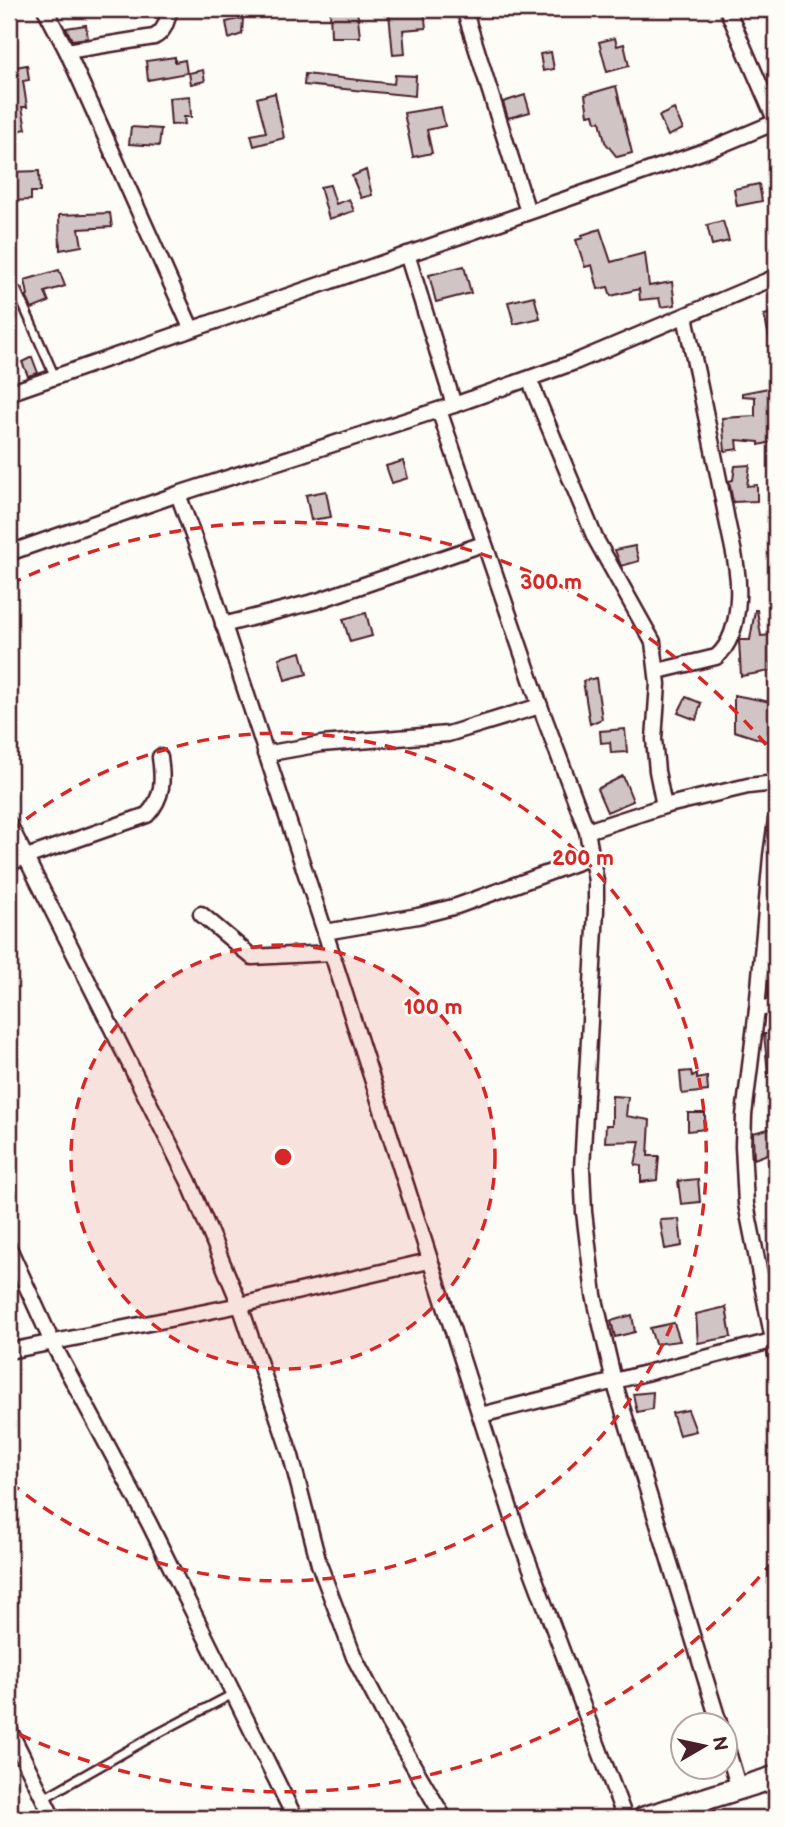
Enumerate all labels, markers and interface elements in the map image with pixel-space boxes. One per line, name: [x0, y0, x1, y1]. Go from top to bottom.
text: 300 m: [520, 570, 582, 595]
text: 200 m: [552, 846, 614, 871]
text: 100 m: [404, 995, 462, 1020]
centre of rings: [271, 1145, 295, 1169]
north arrow: [670, 1712, 740, 1782]
text: N: [707, 1735, 732, 1752]

